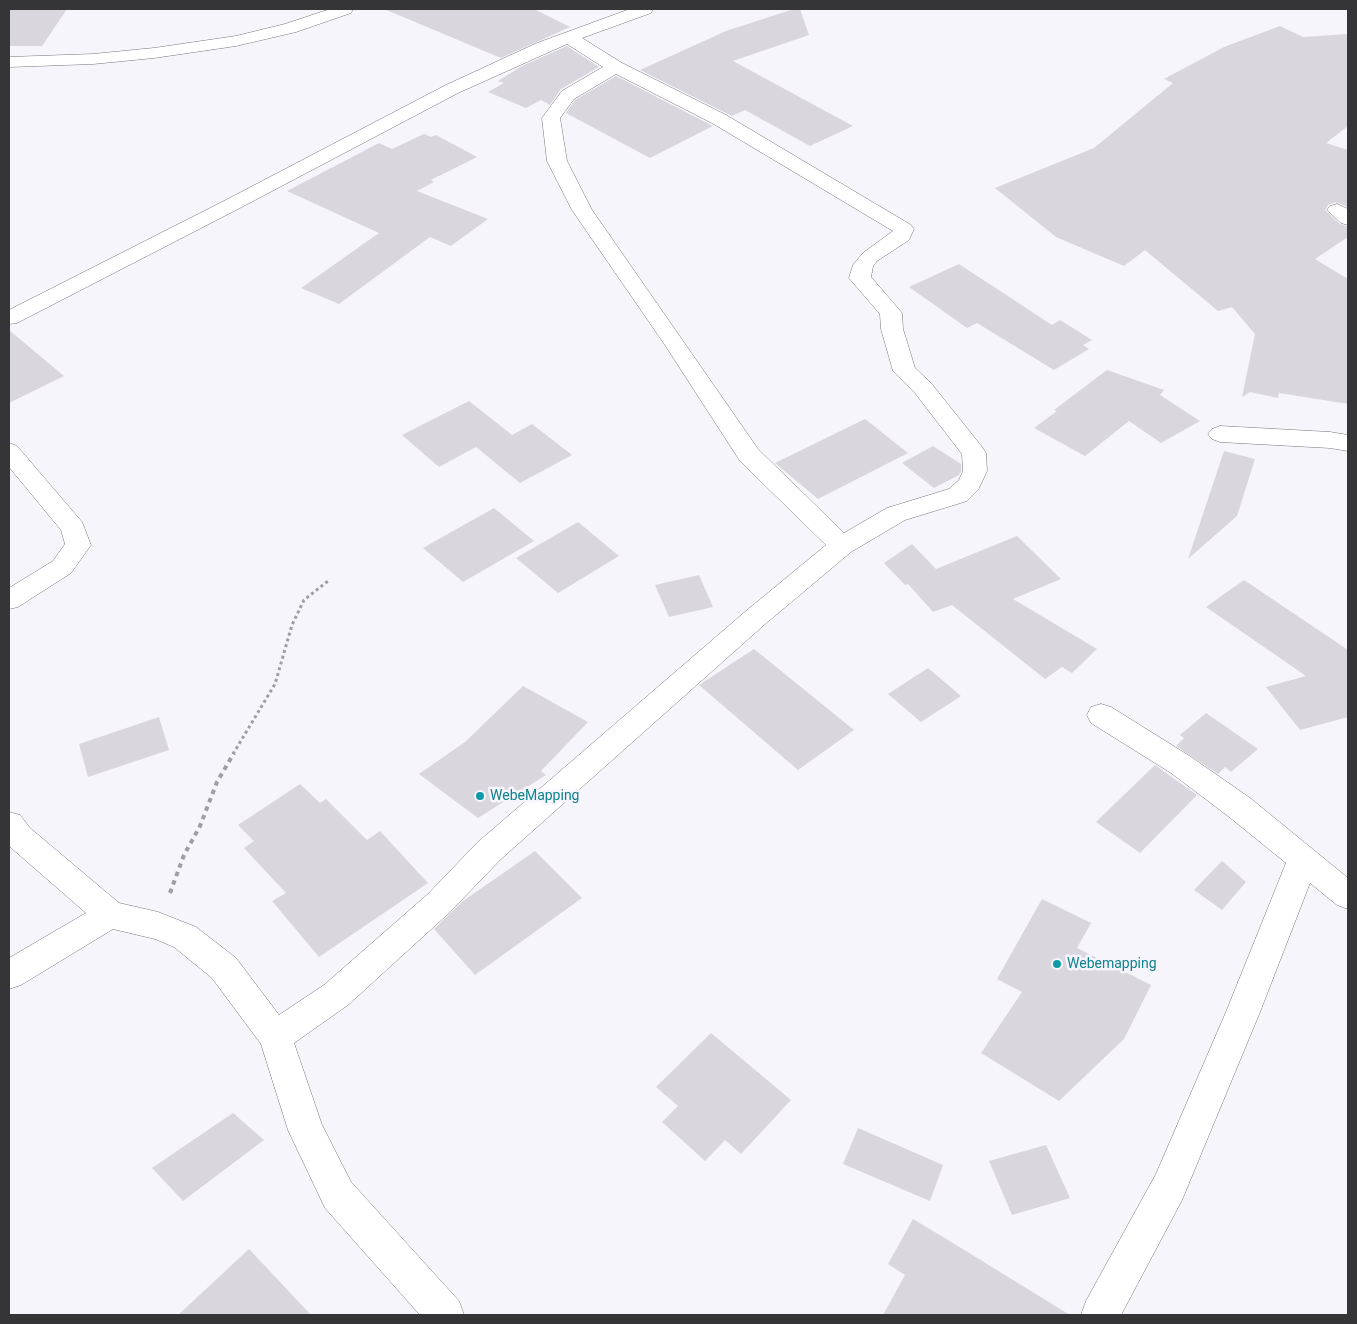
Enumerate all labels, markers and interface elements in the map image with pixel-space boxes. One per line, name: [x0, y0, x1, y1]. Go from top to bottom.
place label: WebeMapping: [490, 788, 579, 804]
marker: WebeMapping: [474, 790, 486, 802]
place label: Webemapping: [1067, 956, 1157, 972]
marker: Webemapping: [1051, 958, 1063, 970]

